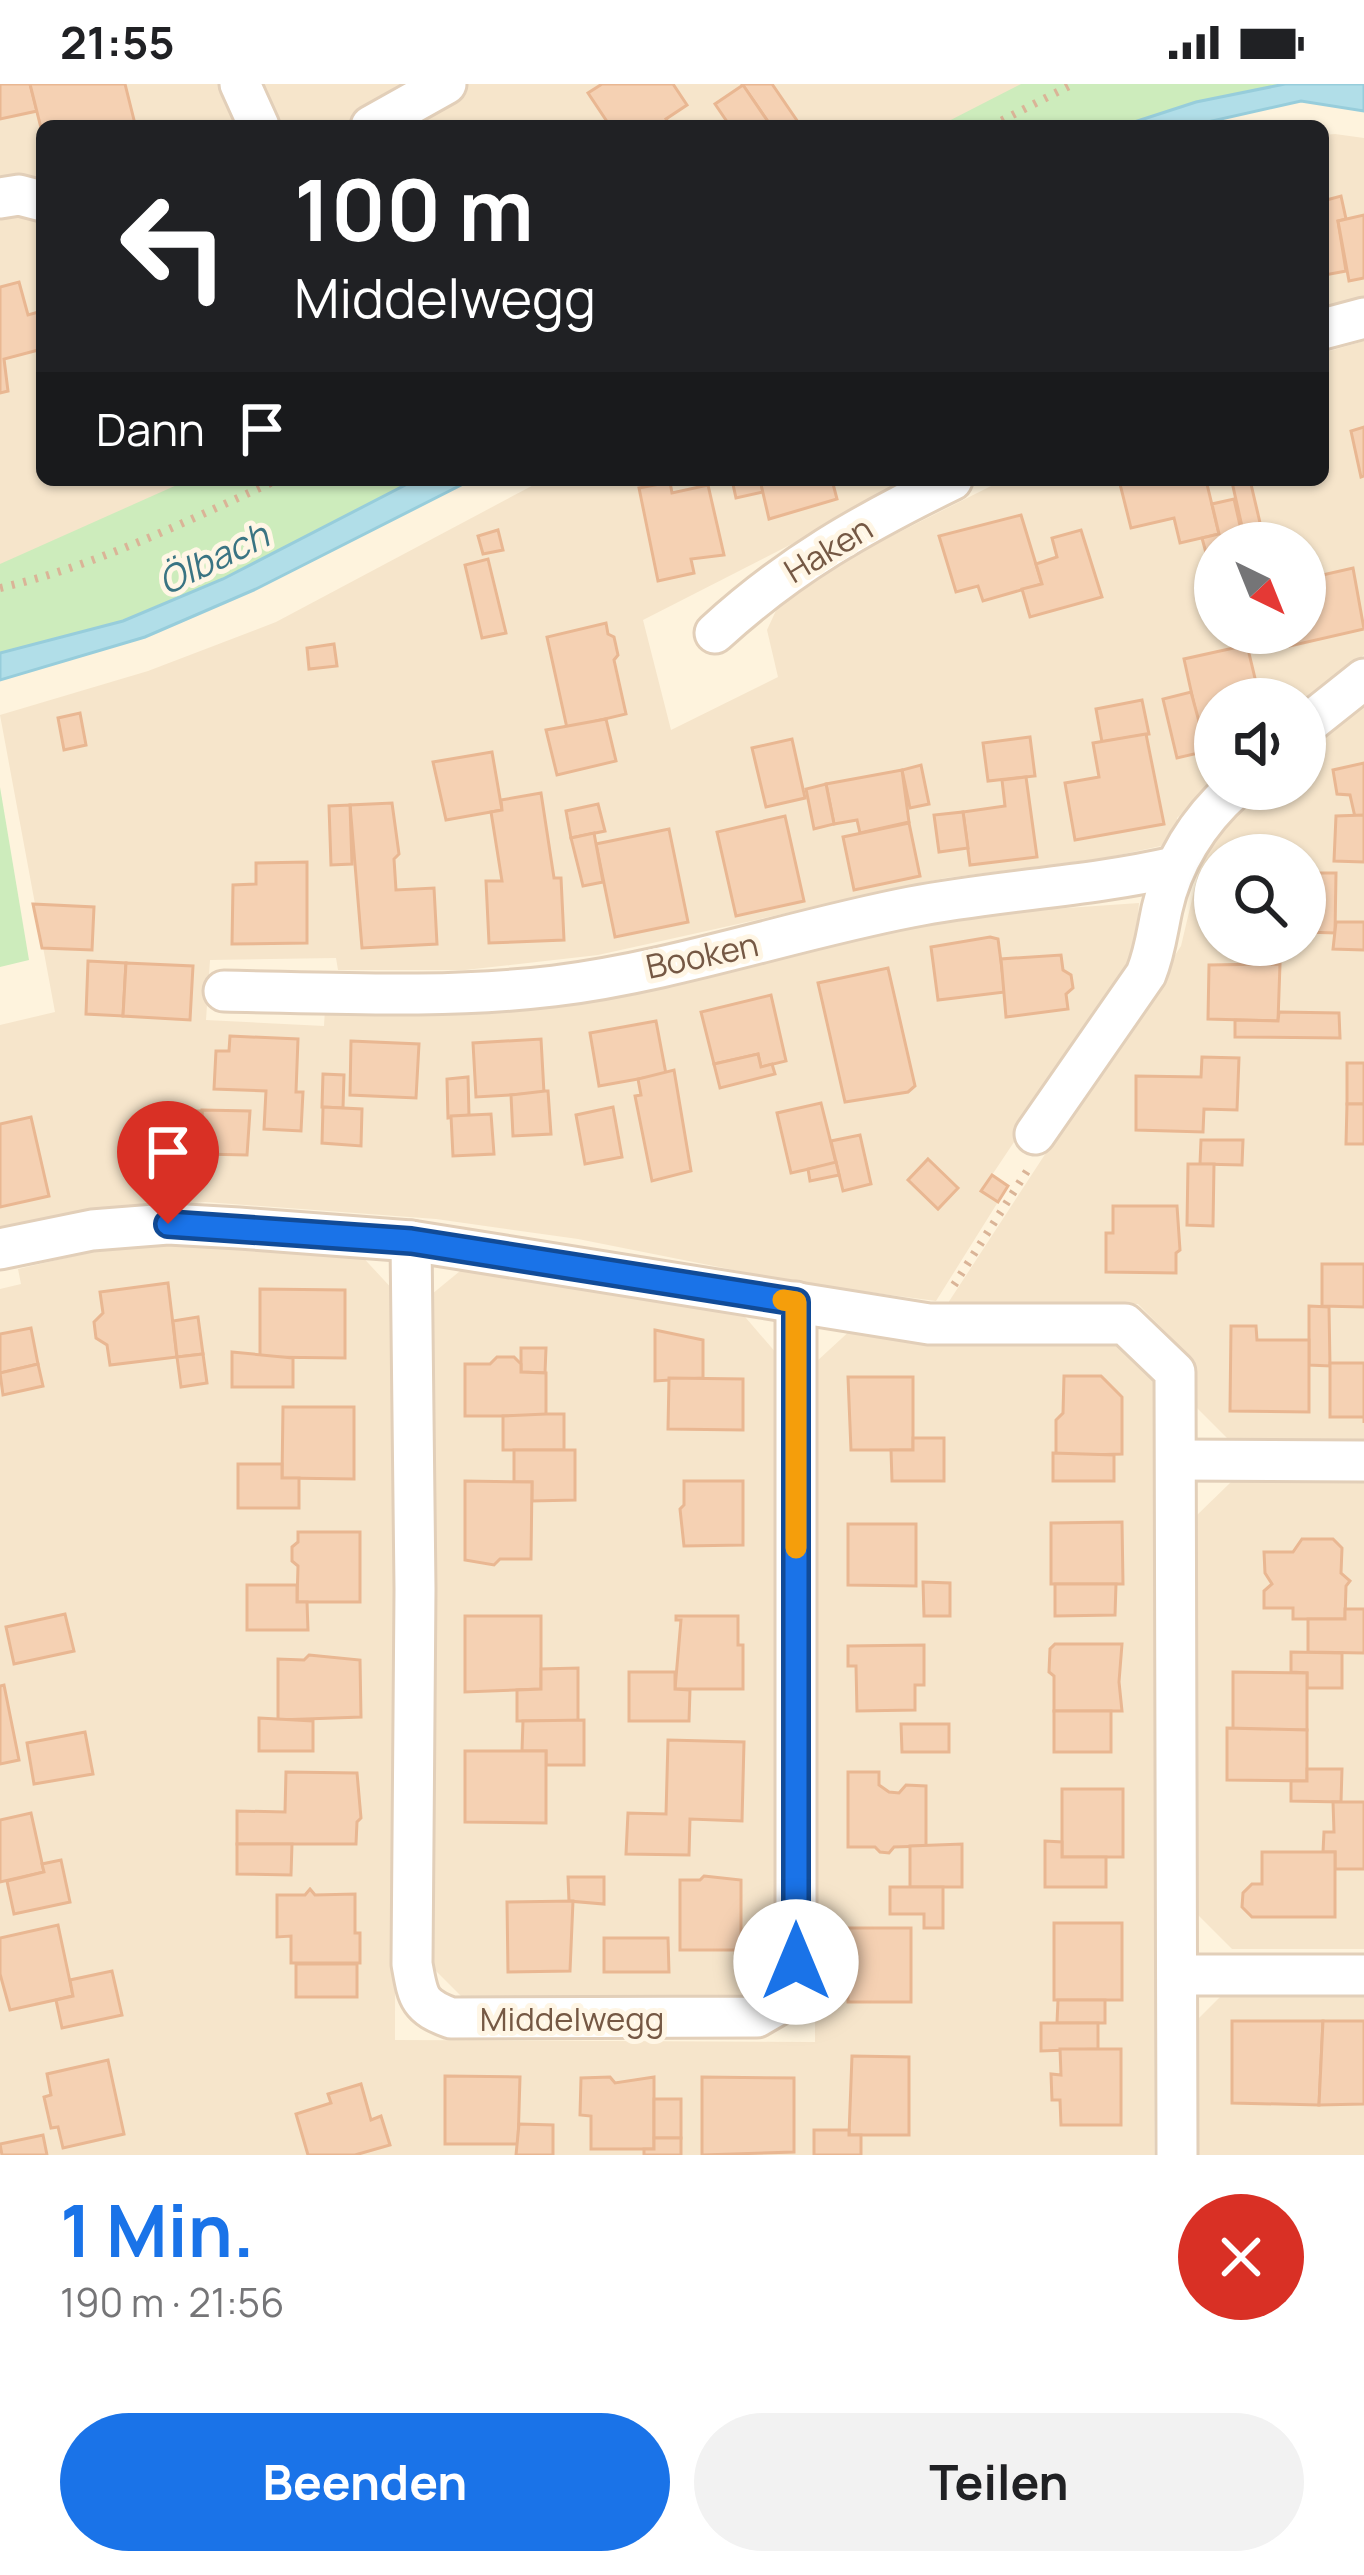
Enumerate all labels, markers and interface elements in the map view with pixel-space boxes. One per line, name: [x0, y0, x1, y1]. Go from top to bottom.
text: 21:55: [60, 11, 175, 73]
text: 100 m: [294, 151, 534, 266]
icon: left: [96, 168, 252, 324]
text: Middelwegg: [294, 260, 596, 334]
icon: arrive: [229, 396, 295, 462]
text: Dann: [96, 398, 205, 460]
street label: Haken: [776, 505, 880, 593]
water label: Ölbach: [150, 510, 278, 606]
north arrow: [1194, 522, 1326, 654]
map controls: [1194, 522, 1326, 966]
button: sound: [1194, 678, 1326, 810]
button: search: [1194, 834, 1326, 966]
street label: Booken: [642, 921, 762, 989]
pin: [117, 1101, 219, 1224]
icon: arrive: [135, 1119, 201, 1185]
position arrow: [733, 1899, 859, 2025]
street label: Middelwegg: [480, 1996, 664, 2041]
text: 1 Min.: [60, 2180, 255, 2279]
button: close: [1178, 2194, 1304, 2320]
text: 190 m · 21:56: [60, 2275, 284, 2329]
button: Beenden: [60, 2413, 670, 2551]
button: Teilen: [694, 2413, 1304, 2551]

